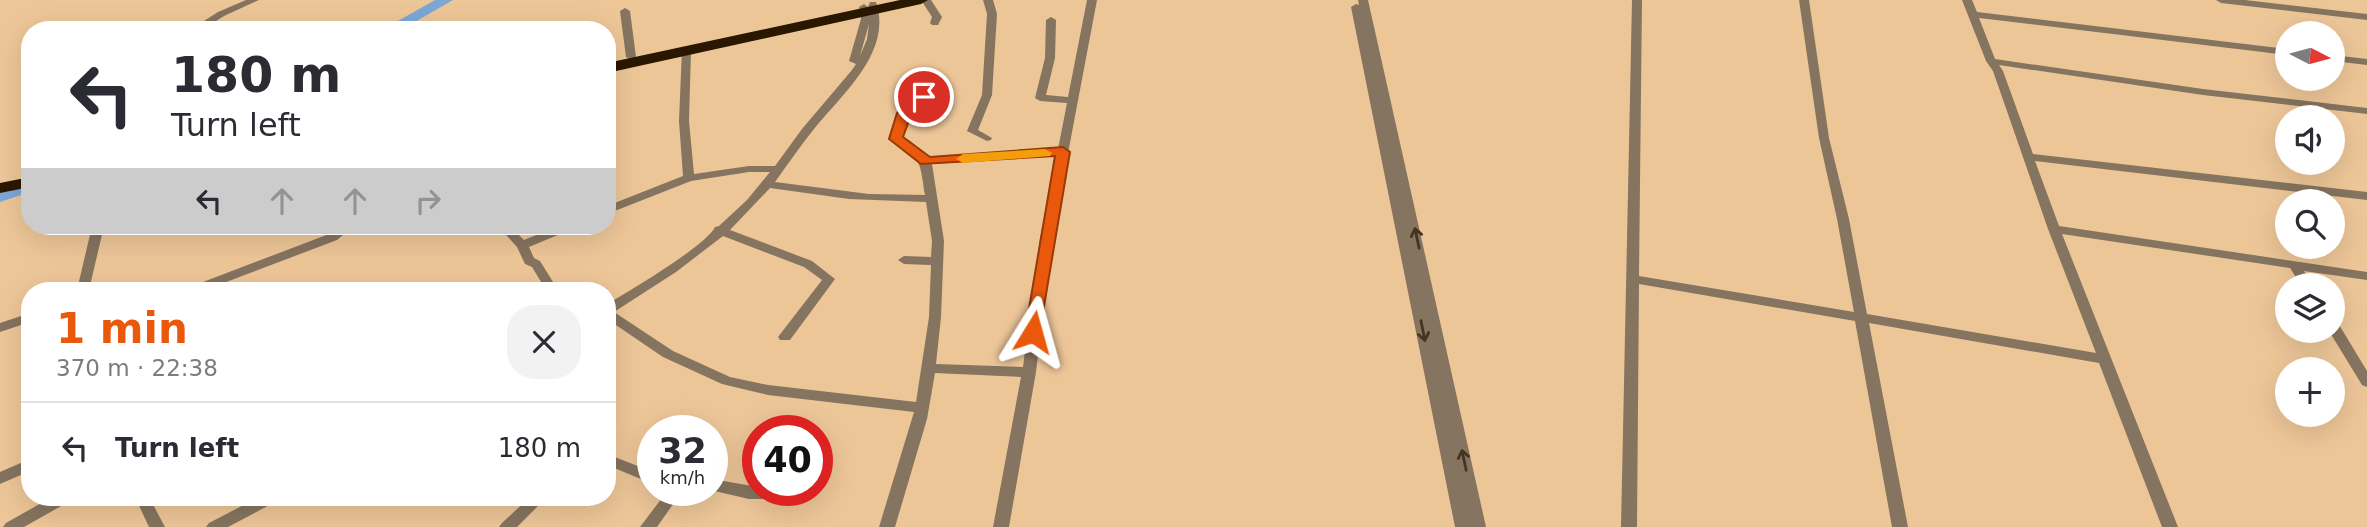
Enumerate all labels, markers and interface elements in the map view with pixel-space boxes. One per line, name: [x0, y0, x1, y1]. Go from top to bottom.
north arrow: [2275, 21, 2345, 91]
map controls: [2275, 21, 2345, 427]
text: 180 m: [171, 47, 341, 104]
icon: left: [56, 49, 147, 140]
pin: [894, 67, 954, 127]
icon: arrive: [905, 78, 943, 116]
button: sound: [2275, 105, 2345, 175]
text: Turn left: [171, 106, 301, 144]
icon: left: [190, 182, 228, 220]
icon: ahead: [263, 182, 301, 220]
icon: ahead: [336, 182, 374, 220]
icon: right: [409, 182, 447, 220]
button: search: [2275, 189, 2345, 259]
one-way arrow: [1409, 227, 1423, 250]
button: layers: [2275, 273, 2345, 343]
position arrow: [996, 295, 1070, 369]
text: 1 min: [56, 304, 188, 353]
button: close: [507, 305, 581, 379]
one-way arrow: [1417, 319, 1431, 342]
text: 370 m · 22:38: [56, 355, 218, 381]
button: +: [2275, 357, 2345, 427]
speed limit sign: 40: [742, 415, 833, 506]
icon: left: [56, 429, 94, 467]
text: 32: [658, 431, 707, 471]
text: Turn left: [115, 433, 239, 463]
text: 180 m: [498, 433, 581, 463]
one-way arrow: [1456, 449, 1470, 472]
text: km/h: [660, 467, 705, 488]

